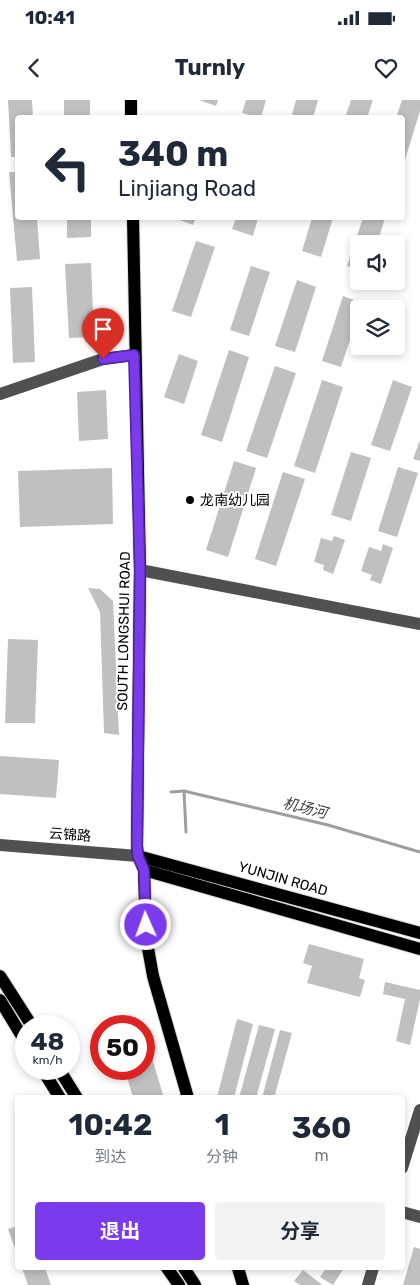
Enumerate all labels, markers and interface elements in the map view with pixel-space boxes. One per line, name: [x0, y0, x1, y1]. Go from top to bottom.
text: 10:41: [25, 6, 75, 29]
icon: back: [20, 54, 48, 82]
text: Turnly: [175, 54, 245, 81]
icon: heart: [372, 54, 400, 82]
text: 340 m: [118, 133, 228, 175]
icon: left: [35, 135, 100, 200]
text: Linjiang Road: [118, 175, 256, 202]
map controls: [350, 235, 405, 355]
button: sound: [350, 235, 405, 290]
button: layers: [350, 300, 405, 355]
pin: [82, 308, 124, 359]
icon: arrive: [89, 315, 117, 343]
place label: 龙南幼儿园: [200, 492, 270, 509]
marker: 龙南幼儿园: [184, 494, 196, 506]
street label: SOUTH LONGSHUI ROAD: [114, 551, 134, 711]
water label: 机场河: [281, 794, 332, 823]
street label: 云锦路: [48, 825, 92, 845]
street label: YUNJIN ROAD: [236, 858, 330, 900]
position arrow: [119, 898, 171, 950]
speed limit sign: 50: [90, 1015, 155, 1080]
text: 48: [30, 1027, 65, 1056]
text: km/h: [33, 1053, 62, 1067]
text: 10:42: [69, 1107, 153, 1143]
text: 1: [215, 1107, 230, 1143]
text: 360: [292, 1110, 351, 1146]
text: m: [314, 1146, 329, 1165]
text: 到达: [95, 1147, 127, 1166]
text: 分钟: [206, 1147, 238, 1166]
button: 退出: [35, 1202, 205, 1260]
button: 分享: [215, 1202, 385, 1260]

